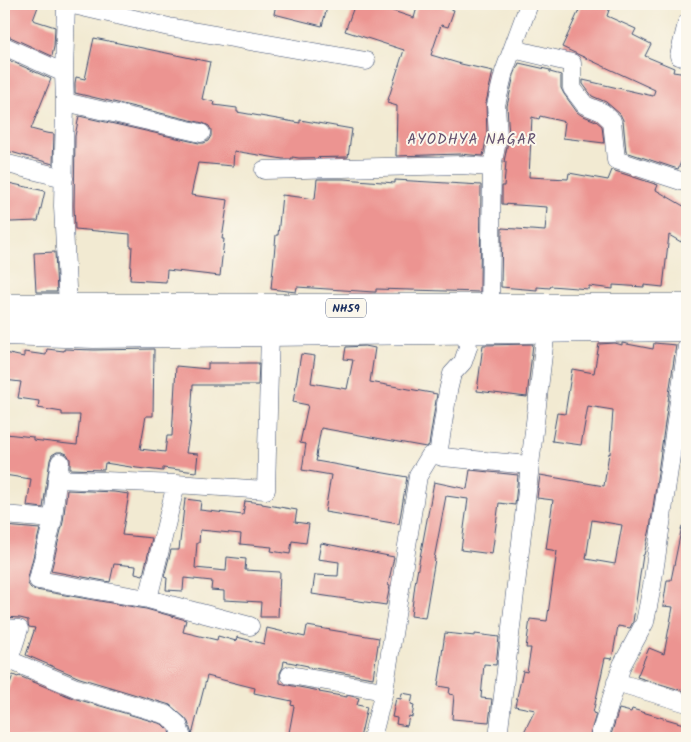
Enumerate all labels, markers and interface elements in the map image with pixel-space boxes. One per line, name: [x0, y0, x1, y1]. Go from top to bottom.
district label: AYODHYA NAGAR: [407, 128, 537, 152]
road number: NH59: [326, 298, 366, 318]

